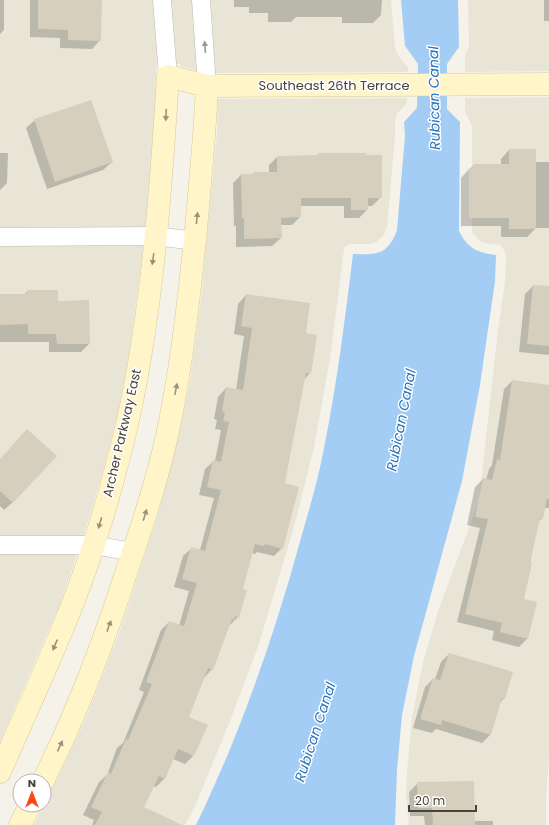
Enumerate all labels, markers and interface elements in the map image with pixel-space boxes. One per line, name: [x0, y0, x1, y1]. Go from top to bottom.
one-way arrow: [201, 41, 208, 53]
water label: Rubican Canal: [423, 45, 445, 150]
street label: Southeast 26th Terrace: [259, 76, 409, 95]
one-way arrow: [162, 109, 169, 121]
one-way arrow: [193, 212, 200, 224]
one-way arrow: [150, 253, 156, 265]
street label: Archer Parkway East: [98, 367, 146, 499]
water label: Rubican Canal: [381, 367, 421, 473]
one-way arrow: [173, 383, 179, 395]
one-way arrow: [143, 509, 149, 521]
one-way arrow: [97, 517, 103, 529]
one-way arrow: [106, 619, 112, 631]
one-way arrow: [52, 639, 58, 650]
water label: Rubican Canal: [289, 679, 341, 784]
one-way arrow: [57, 740, 63, 752]
north arrow: [12, 773, 52, 813]
text: N: [28, 775, 36, 791]
scale bar: [409, 787, 476, 813]
text: 20 m: [415, 792, 445, 809]

